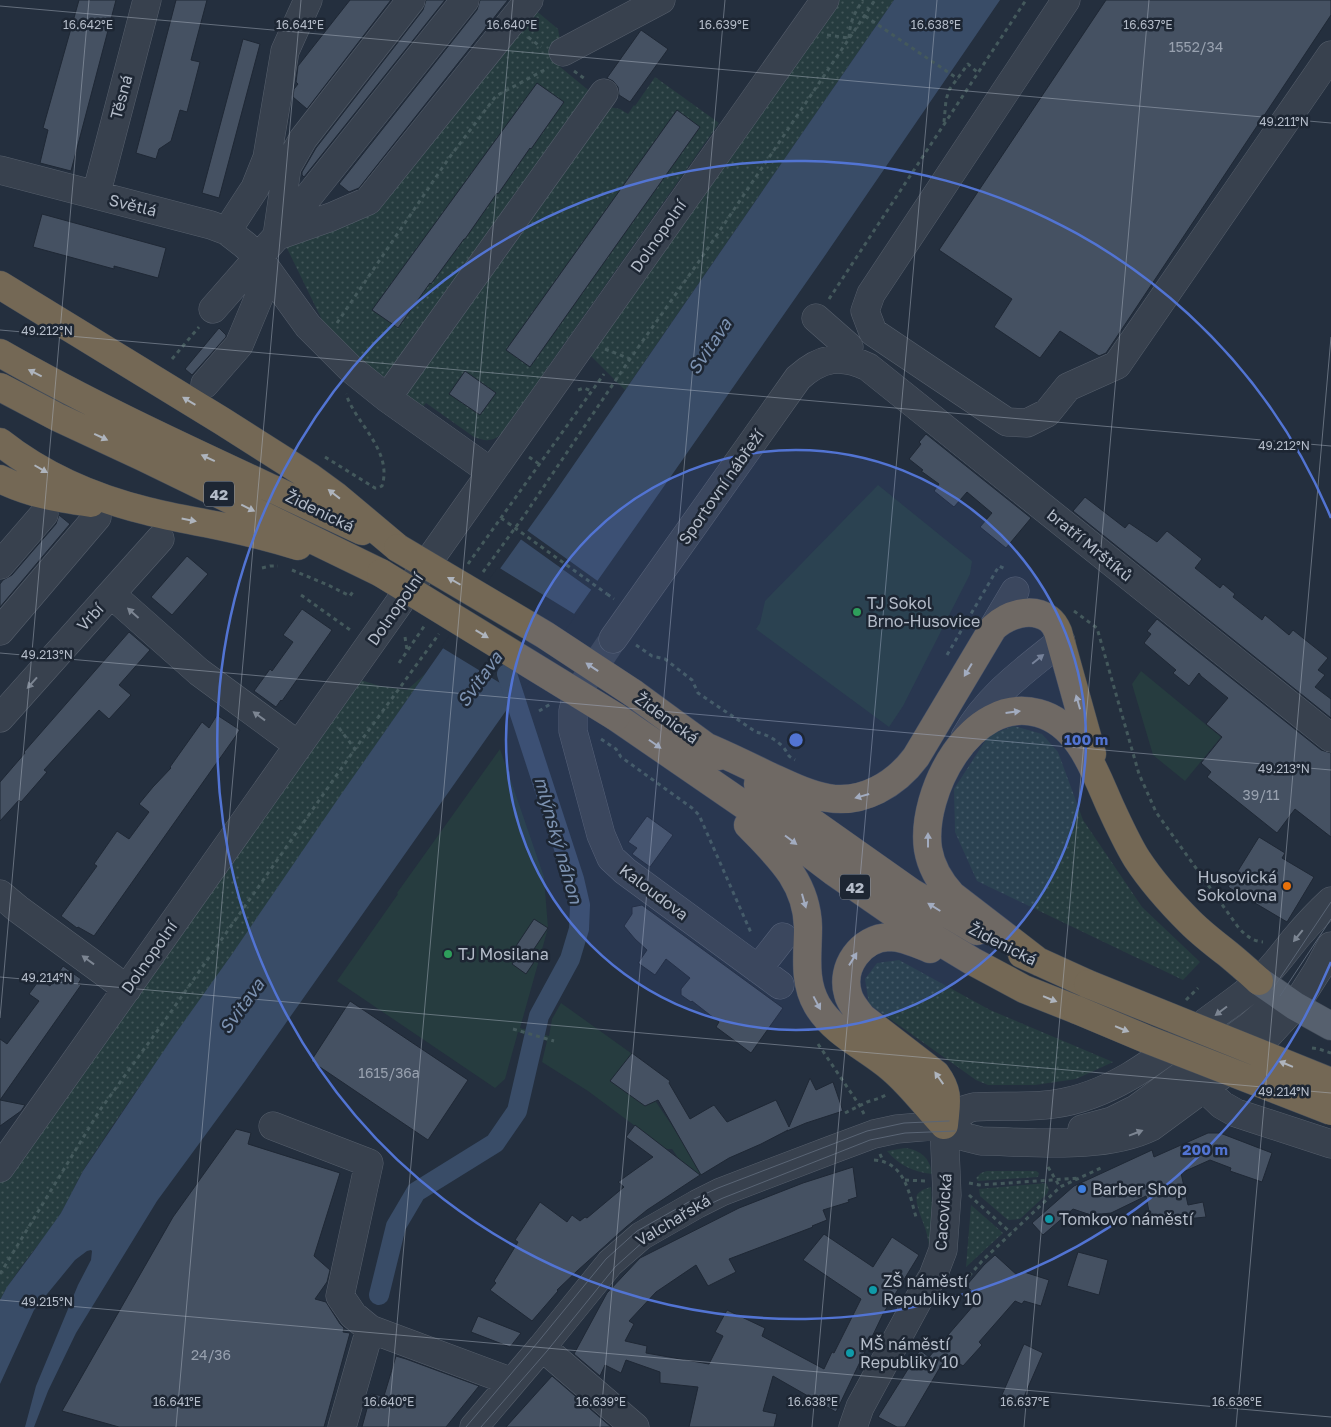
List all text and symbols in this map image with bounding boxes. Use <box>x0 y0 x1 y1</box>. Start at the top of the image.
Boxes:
text: 16.642°E <box>63 17 113 32</box>
text: 16.641°E <box>276 17 324 32</box>
text: 16.640°E <box>487 17 537 32</box>
text: 16.639°E <box>699 17 749 32</box>
text: 16.638°E <box>911 17 961 32</box>
text: 16.637°E <box>1123 17 1173 32</box>
house number: 1552/34 <box>1169 38 1223 55</box>
street label: Těsná <box>106 73 136 121</box>
text: 49.211°N <box>1259 114 1309 129</box>
street label: Světlá <box>107 189 159 221</box>
street label: Dolnopolní <box>626 194 691 276</box>
water label: Svitava <box>682 313 736 378</box>
text: 49.212°N <box>21 323 73 338</box>
one-way arrow <box>27 369 42 377</box>
one-way arrow <box>183 396 196 405</box>
street label: Sportovní nábřeží <box>674 424 769 548</box>
one-way arrow <box>94 434 108 442</box>
text: 49.212°N <box>1258 438 1310 453</box>
one-way arrow <box>201 453 215 461</box>
one-way arrow <box>34 464 47 473</box>
road number: 42 <box>204 482 234 506</box>
street label: Židenická <box>282 486 358 536</box>
one-way arrow <box>328 489 341 500</box>
one-way arrow <box>241 504 255 512</box>
street label: bratří Mrštíků <box>1043 505 1137 585</box>
one-way arrow <box>182 516 198 524</box>
street label: Dolnopolní <box>363 567 428 649</box>
one-way arrow <box>447 577 462 585</box>
place label: TJ Sokol Brno-Husovice <box>867 593 980 631</box>
street label: Vrbí <box>72 598 109 635</box>
marker: TJ Sokol Brno-Husovice <box>851 606 863 618</box>
one-way arrow <box>127 608 140 619</box>
one-way arrow <box>476 630 489 639</box>
water label: Svitava <box>452 646 507 711</box>
text: 49.213°N <box>21 647 73 662</box>
one-way arrow <box>1031 654 1044 665</box>
one-way arrow <box>586 662 599 671</box>
one-way arrow <box>964 664 973 677</box>
one-way arrow <box>26 676 38 688</box>
street label: Židenická <box>631 688 703 748</box>
one-way arrow <box>1073 695 1081 710</box>
one-way arrow <box>1005 708 1021 716</box>
one-way arrow <box>252 711 266 721</box>
text: 100 m <box>1064 730 1108 748</box>
centre of rings <box>787 731 805 749</box>
one-way arrow <box>649 739 662 749</box>
text: 49.213°N <box>1258 761 1310 776</box>
water label: mlýnský náhon <box>530 774 588 907</box>
house number: 39/11 <box>1243 786 1280 803</box>
one-way arrow <box>854 792 869 800</box>
one-way arrow <box>924 832 932 848</box>
one-way arrow <box>784 835 798 845</box>
street label: Kaloudova <box>616 860 692 924</box>
place label: Husovická Sokolovna <box>1197 867 1277 905</box>
road number: 42 <box>840 874 870 900</box>
marker: Husovická Sokolovna <box>1281 880 1293 892</box>
one-way arrow <box>800 894 808 909</box>
one-way arrow <box>927 902 941 911</box>
street label: Dolnopolní <box>117 915 182 997</box>
street label: Židenická <box>966 918 1040 970</box>
one-way arrow <box>1292 929 1303 942</box>
place label: TJ Mosilana <box>458 944 549 964</box>
marker: TJ Mosilana <box>442 948 454 960</box>
one-way arrow <box>849 953 858 966</box>
one-way arrow <box>82 955 95 966</box>
text: 49.214°N <box>21 970 73 985</box>
water label: Svitava <box>214 973 269 1038</box>
one-way arrow <box>812 996 821 1010</box>
one-way arrow <box>1043 996 1058 1004</box>
one-way arrow <box>1214 1006 1228 1016</box>
one-way arrow <box>1114 1025 1129 1033</box>
one-way arrow <box>1278 1060 1293 1068</box>
house number: 1615/36a <box>358 1064 420 1081</box>
one-way arrow <box>934 1071 944 1085</box>
text: 49.214°N <box>1258 1084 1310 1099</box>
one-way arrow <box>1129 1129 1144 1136</box>
text: 200 m <box>1182 1140 1228 1158</box>
street label: Cacovická <box>930 1172 956 1252</box>
place label: Barber Shop <box>1092 1179 1187 1199</box>
marker: Barber Shop <box>1076 1183 1088 1195</box>
street label: Valchařská <box>632 1190 714 1250</box>
place label: Tomkovo náměstí <box>1059 1209 1195 1229</box>
marker: Tomkovo náměstí <box>1043 1213 1055 1225</box>
place label: ZŠ náměstí Republiky 10 <box>883 1271 982 1309</box>
marker: ZŠ náměstí Republiky 10 <box>867 1284 879 1296</box>
text: 49.215°N <box>21 1294 73 1309</box>
place label: MŠ náměstí Republiky 10 <box>860 1334 959 1372</box>
house number: 24/36 <box>191 1346 231 1363</box>
marker: MŠ náměstí Republiky 10 <box>844 1347 856 1359</box>
text: 16.641°E <box>153 1394 201 1409</box>
text: 16.640°E <box>364 1394 414 1409</box>
text: 16.639°E <box>576 1394 626 1409</box>
text: 16.638°E <box>788 1394 838 1409</box>
text: 16.637°E <box>1000 1394 1050 1409</box>
text: 16.636°E <box>1212 1394 1262 1409</box>

